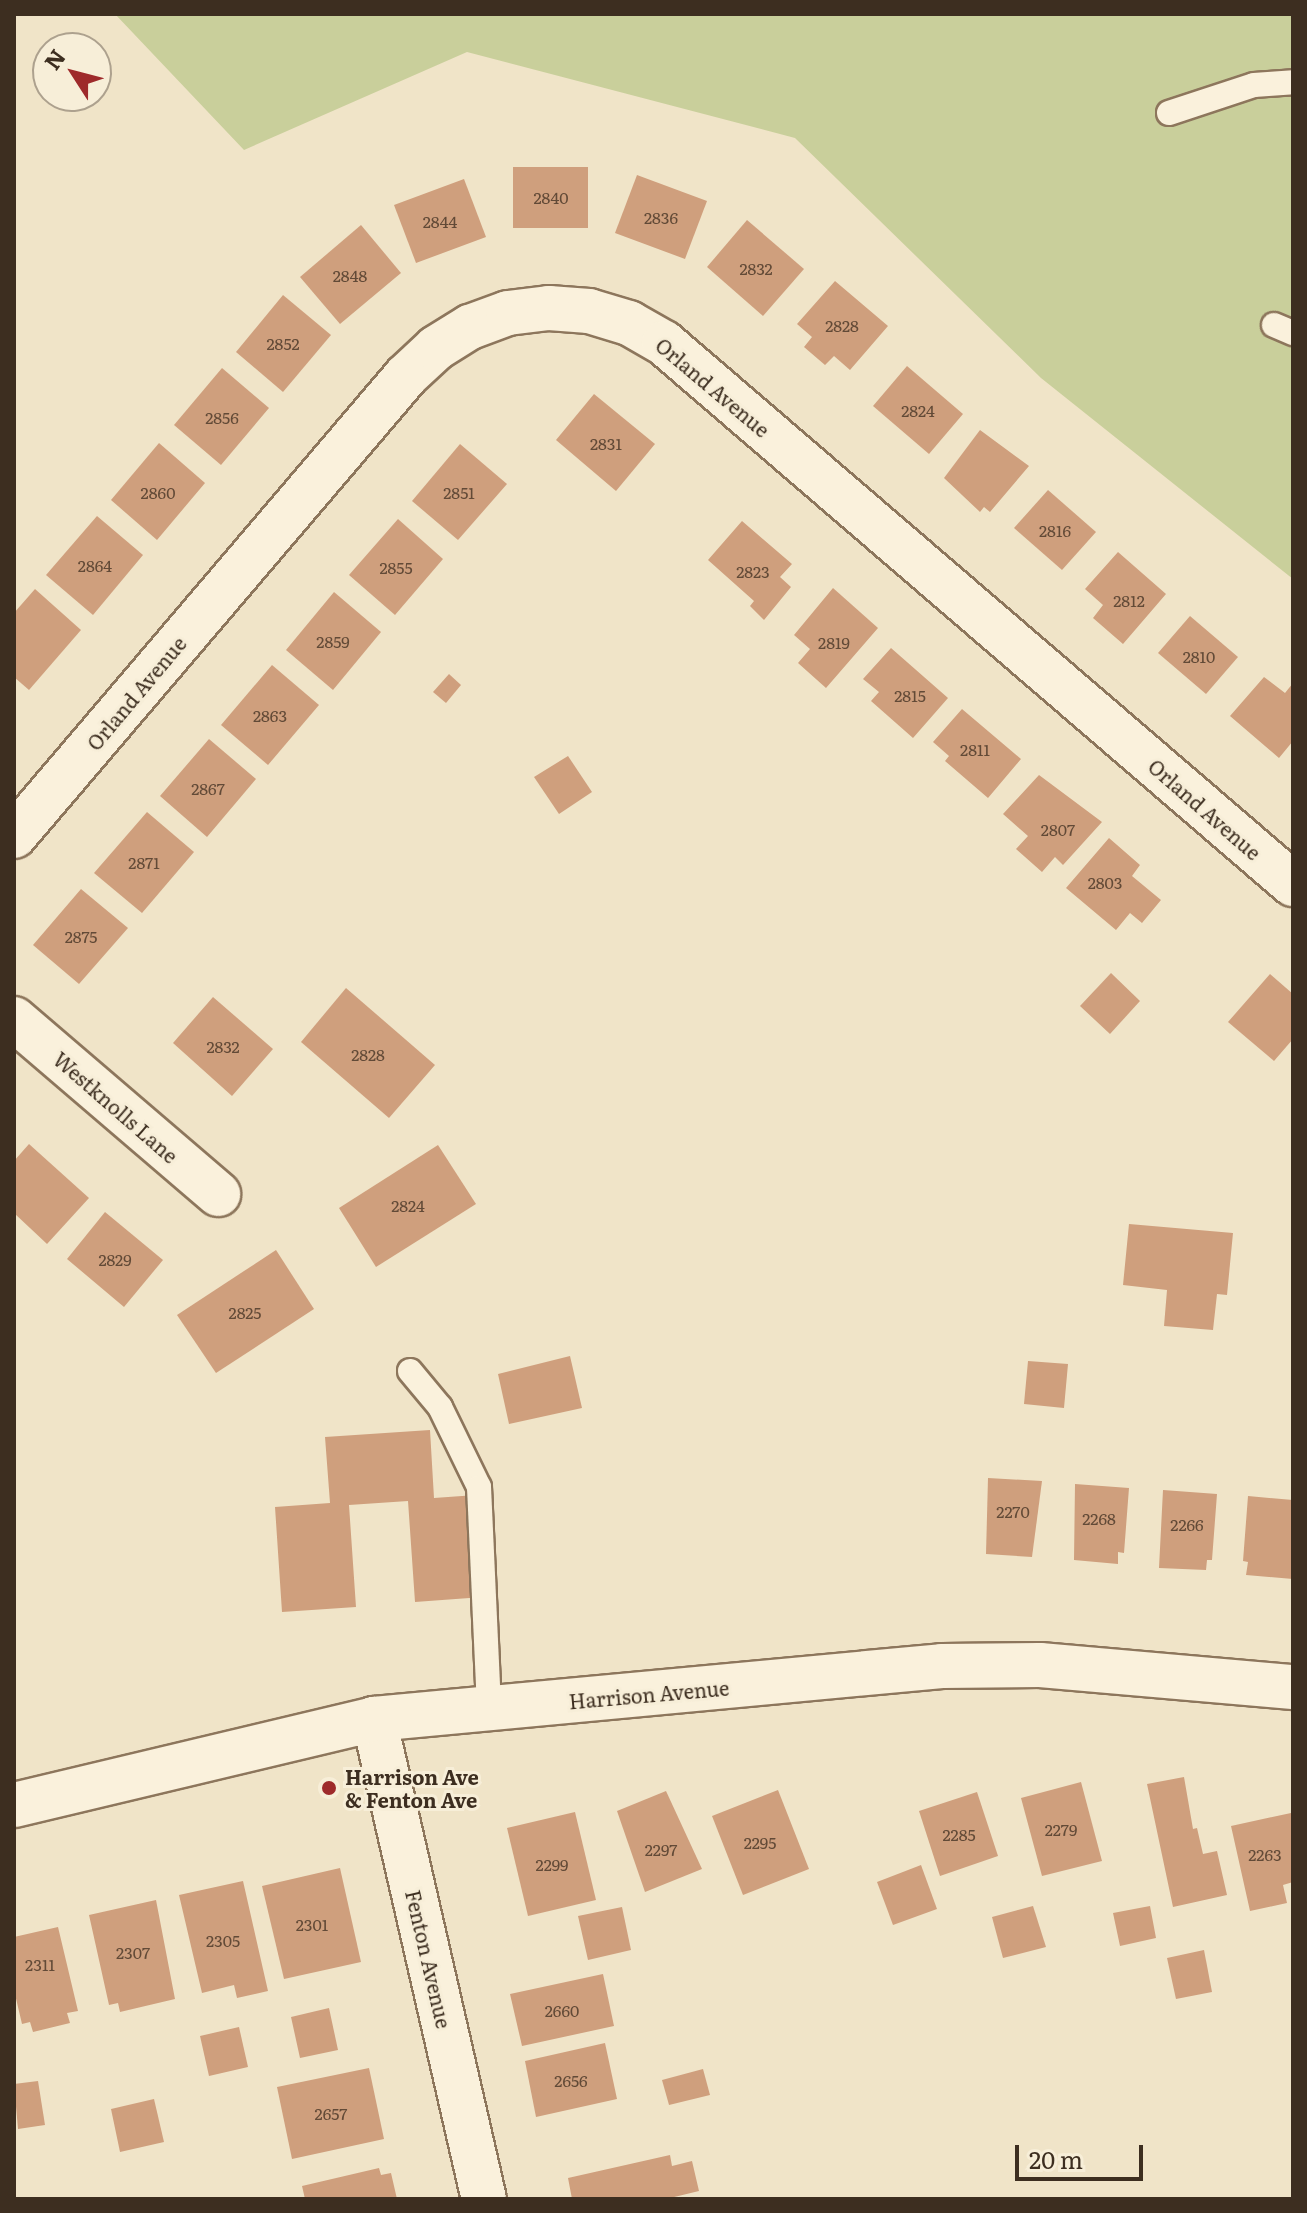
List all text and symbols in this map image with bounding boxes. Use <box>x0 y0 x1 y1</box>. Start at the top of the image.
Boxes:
north arrow <box>32 32 112 112</box>
text: N <box>35 42 73 76</box>
house number: 2840 <box>534 187 568 207</box>
house number: 2836 <box>644 207 678 227</box>
house number: 2844 <box>423 211 457 231</box>
house number: 2832 <box>739 258 773 278</box>
house number: 2848 <box>333 265 367 285</box>
house number: 2828 <box>825 315 859 335</box>
street label: Orland Avenue <box>651 332 775 442</box>
house number: 2852 <box>266 333 300 353</box>
house number: 2824 <box>901 400 935 420</box>
house number: 2856 <box>205 407 239 427</box>
house number: 2831 <box>590 433 622 453</box>
house number: 2860 <box>141 482 175 502</box>
house number: 2851 <box>443 482 475 502</box>
house number: 2816 <box>1039 520 1071 540</box>
house number: 2864 <box>78 555 112 575</box>
house number: 2855 <box>379 557 413 577</box>
house number: 2823 <box>736 561 770 581</box>
house number: 2812 <box>1113 590 1145 610</box>
street label: Orland Avenue <box>81 631 191 755</box>
house number: 2859 <box>316 631 350 651</box>
house number: 2819 <box>818 632 850 652</box>
house number: 2810 <box>1183 646 1215 666</box>
house number: 2815 <box>894 685 926 705</box>
house number: 2863 <box>253 705 287 725</box>
house number: 2811 <box>960 739 990 759</box>
street label: Orland Avenue <box>1144 754 1266 864</box>
house number: 2867 <box>191 778 225 798</box>
house number: 2807 <box>1041 819 1075 839</box>
house number: 2871 <box>128 852 160 872</box>
house number: 2803 <box>1088 872 1122 892</box>
house number: 2875 <box>65 926 97 946</box>
house number: 2832 <box>206 1036 240 1056</box>
house number: 2828 <box>351 1044 385 1064</box>
street label: Westknolls Lane <box>49 1046 183 1168</box>
house number: 2824 <box>391 1195 425 1215</box>
house number: 2829 <box>98 1249 132 1269</box>
house number: 2825 <box>229 1302 261 1322</box>
house number: 2270 <box>996 1501 1030 1521</box>
house number: 2268 <box>1082 1508 1116 1528</box>
house number: 2266 <box>1170 1514 1204 1534</box>
street label: Harrison Avenue <box>568 1675 730 1713</box>
place label: Harrison Ave & Fenton Ave <box>345 1764 479 1811</box>
marker: Harrison Ave & Fenton Ave <box>320 1779 338 1797</box>
house number: 2279 <box>1045 1819 1077 1839</box>
house number: 2285 <box>942 1824 976 1844</box>
house number: 2295 <box>744 1832 776 1852</box>
house number: 2297 <box>645 1839 677 1859</box>
house number: 2263 <box>1248 1844 1282 1864</box>
house number: 2299 <box>536 1854 568 1874</box>
street label: Fenton Avenue <box>401 1887 457 2031</box>
house number: 2301 <box>296 1914 328 1934</box>
house number: 2305 <box>206 1930 240 1950</box>
house number: 2307 <box>116 1942 150 1962</box>
house number: 2311 <box>25 1954 55 1974</box>
house number: 2660 <box>545 2000 579 2020</box>
house number: 2656 <box>554 2070 588 2090</box>
house number: 2657 <box>315 2103 347 2123</box>
scale bar <box>1019 2129 1147 2179</box>
text: 20 m <box>1029 2141 1083 2176</box>

